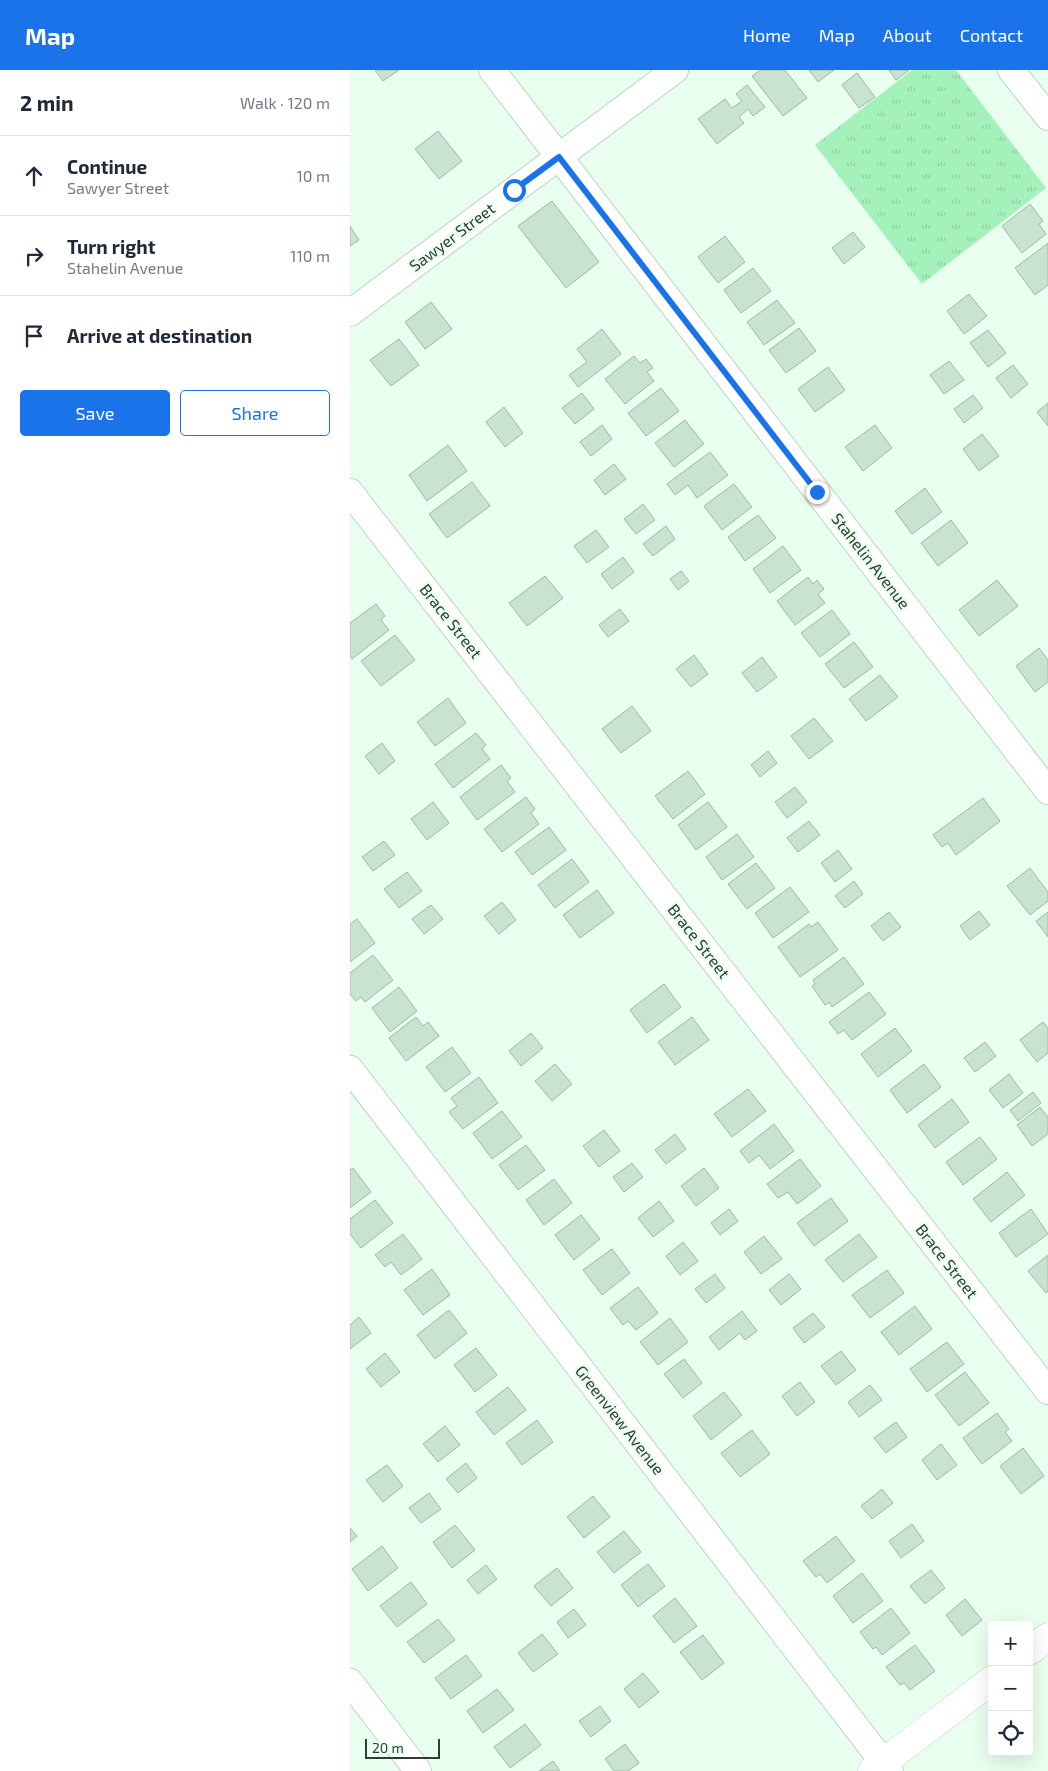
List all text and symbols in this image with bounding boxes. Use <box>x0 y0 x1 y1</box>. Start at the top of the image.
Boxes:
text: Map <box>25 21 75 50</box>
text: Home <box>743 24 791 46</box>
text: Map <box>819 24 855 46</box>
text: About <box>883 24 932 46</box>
text: Contact <box>960 24 1023 46</box>
text: 2 min <box>20 90 74 115</box>
text: Walk · 120 m <box>240 93 330 112</box>
text: Continue <box>67 155 147 178</box>
icon: ahead <box>20 162 48 190</box>
text: 10 m <box>296 166 330 185</box>
text: Sawyer Street <box>67 178 169 197</box>
route start <box>503 179 526 202</box>
street label: Sawyer Street <box>405 198 498 275</box>
text: Turn right <box>67 235 155 258</box>
icon: right <box>20 242 48 270</box>
text: 110 m <box>290 246 330 265</box>
text: Stahelin Avenue <box>67 258 183 277</box>
icon: arrive <box>20 322 48 350</box>
text: Arrive at destination <box>67 324 252 347</box>
button: Save <box>20 390 170 436</box>
button: Share <box>180 390 330 436</box>
route end <box>806 481 829 504</box>
street label: Stahelin Avenue <box>828 509 915 612</box>
street label: Brace Street <box>416 580 486 662</box>
street label: Brace Street <box>664 900 734 982</box>
street label: Brace Street <box>912 1220 982 1302</box>
street label: Greenview Avenue <box>572 1361 669 1478</box>
map controls <box>988 1621 1033 1756</box>
button: + <box>988 1621 1033 1666</box>
button: − <box>988 1666 1033 1711</box>
button: locate <box>988 1711 1033 1756</box>
scale bar <box>365 1736 440 1759</box>
text: 20 m <box>372 1739 404 1756</box>

